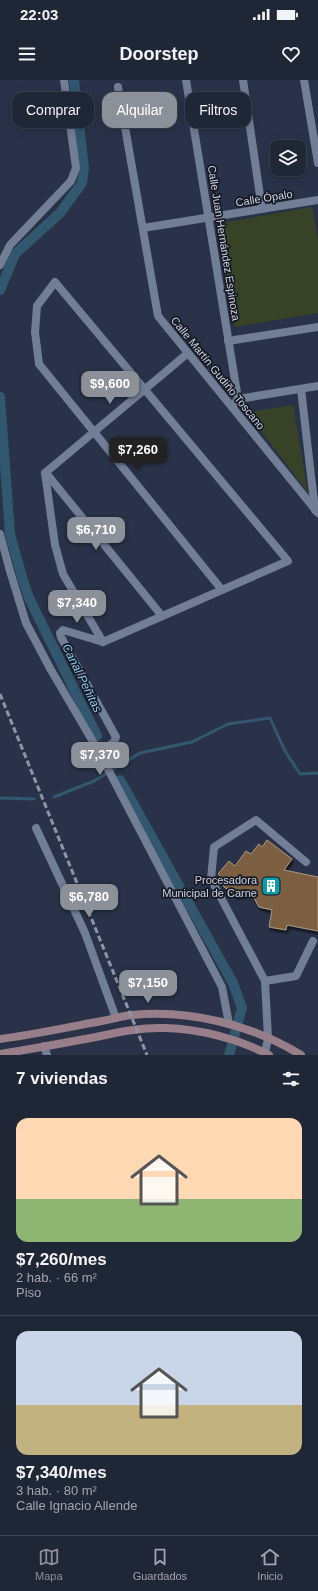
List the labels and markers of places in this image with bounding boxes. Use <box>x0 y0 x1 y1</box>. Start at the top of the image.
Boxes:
pin: $9,600 <box>77 371 143 405</box>
pin: $7,260 <box>105 437 171 471</box>
pin: $6,710 <box>63 517 129 551</box>
pin: $7,340 <box>44 590 110 624</box>
pin: $7,370 <box>67 742 133 776</box>
place label: Procesadora Municipal de Carne <box>162 874 258 899</box>
building icon: Procesadora Municipal de Carne <box>260 875 282 897</box>
pin: $6,780 <box>56 884 122 918</box>
pin: $7,150 <box>115 970 181 1004</box>

